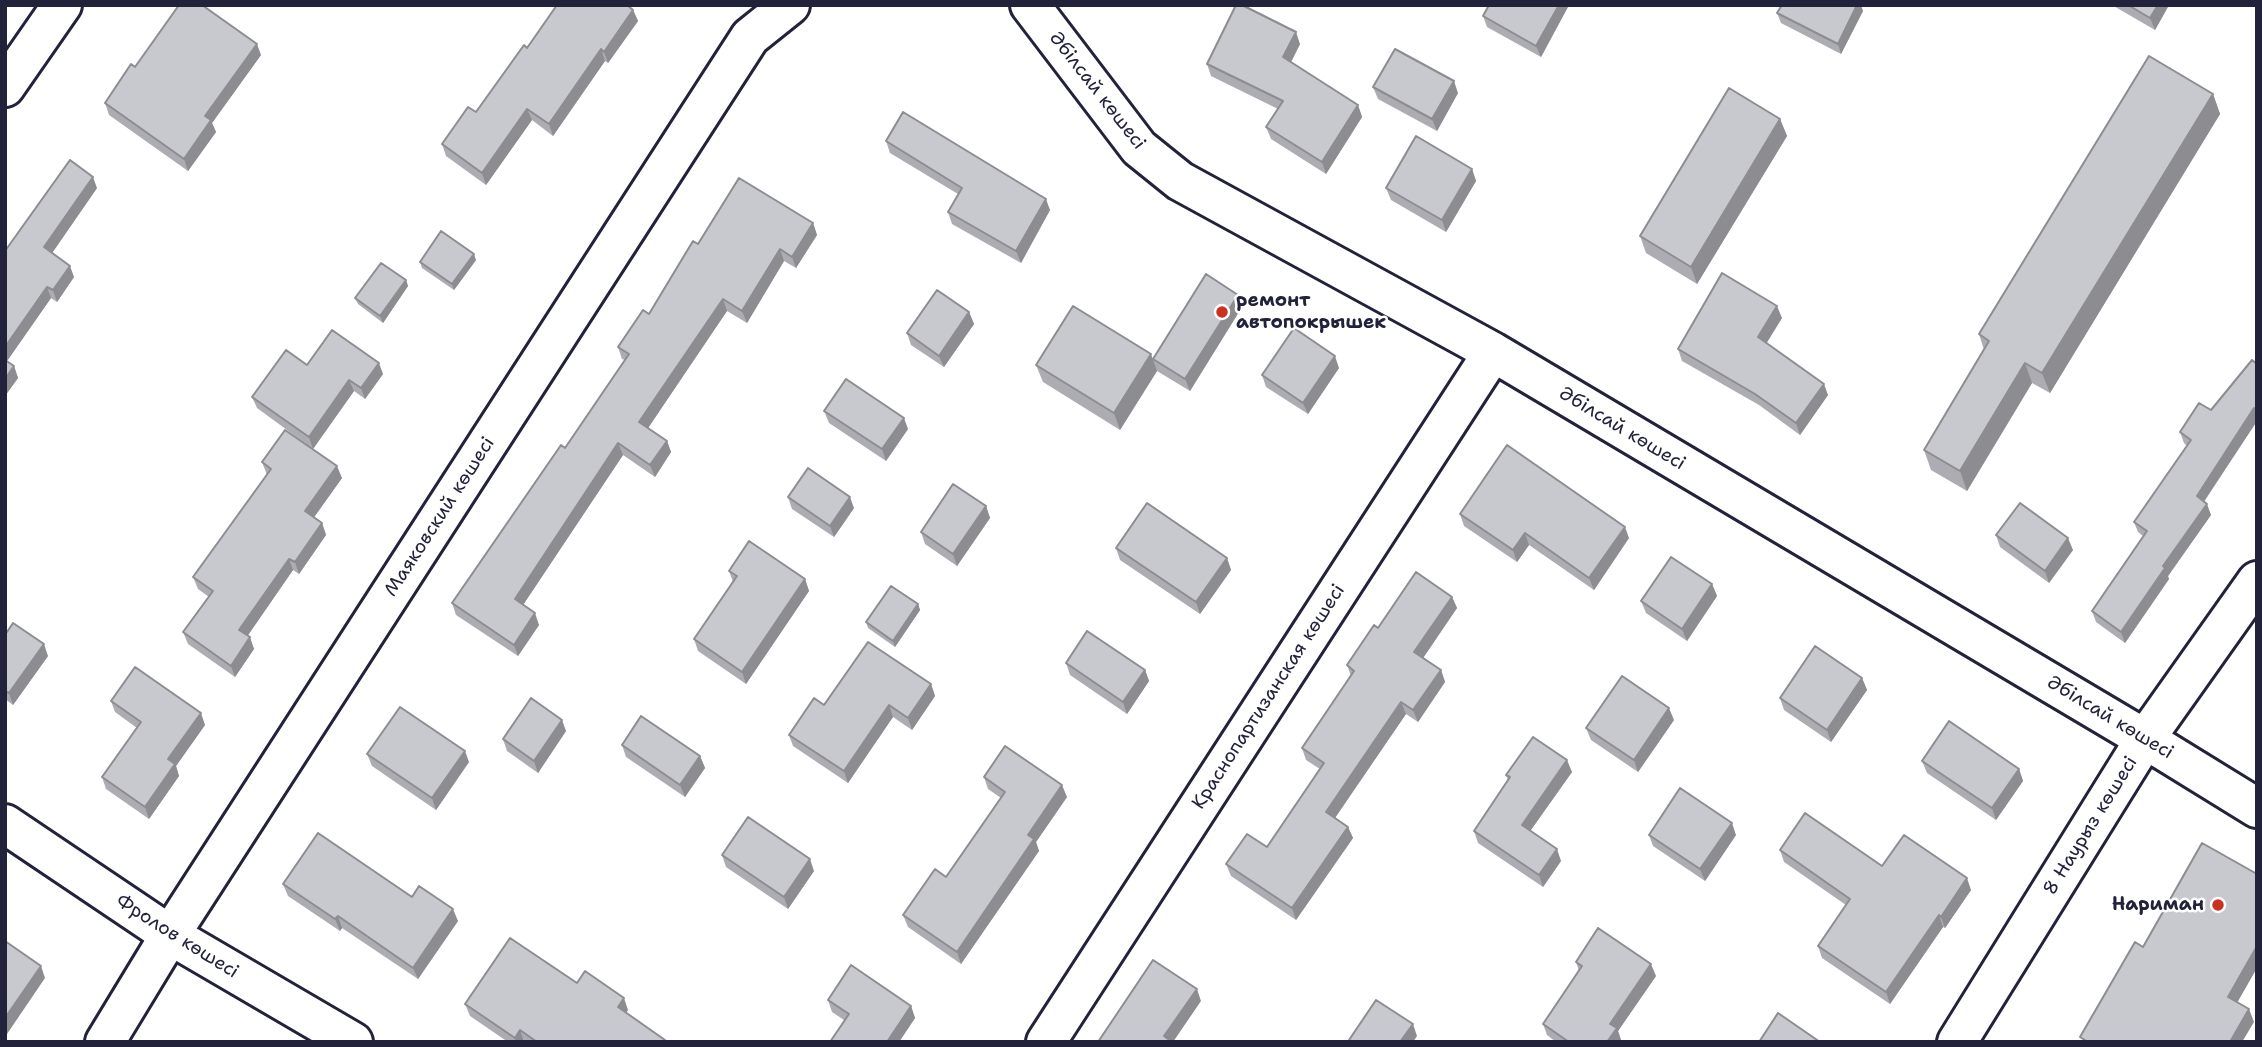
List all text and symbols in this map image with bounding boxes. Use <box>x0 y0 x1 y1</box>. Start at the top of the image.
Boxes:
street label: Әбілсай көшесі <box>1044 28 1150 154</box>
place label: ремонт автопокрышек <box>1236 290 1386 334</box>
marker: ремонт автопокрышек <box>1214 304 1230 320</box>
street label: Әбілсай көшесі <box>1555 382 1689 476</box>
street label: Маяковский көшесі <box>380 433 500 601</box>
street label: Краснопартизанская көшесі <box>1188 580 1350 814</box>
street label: Әбілсай көшесі <box>2043 671 2177 765</box>
street label: 8 Наурыз көшесі <box>2039 752 2143 900</box>
street label: Фролов көшесі <box>111 890 243 984</box>
place label: Нариман <box>2112 894 2204 916</box>
marker: Нариман <box>2210 897 2226 913</box>

